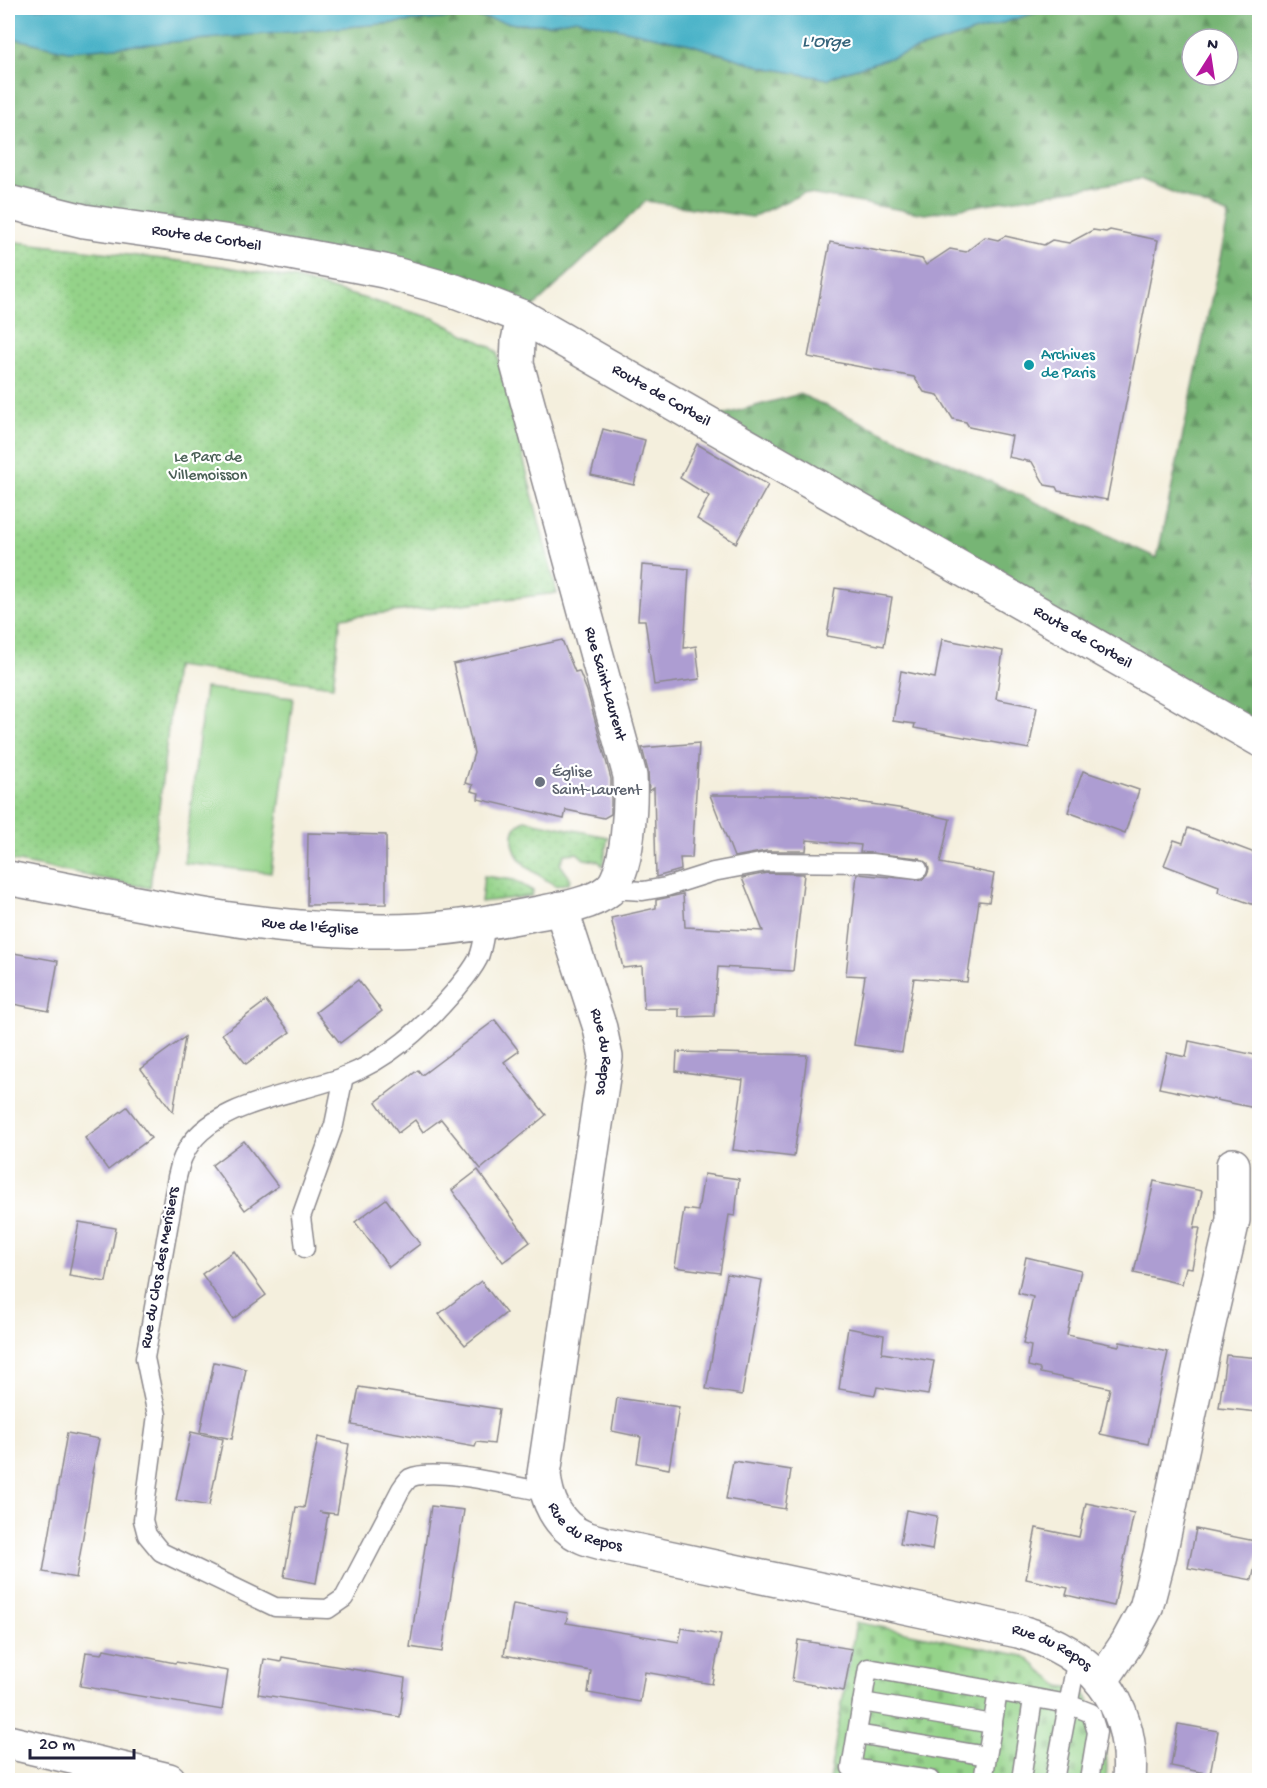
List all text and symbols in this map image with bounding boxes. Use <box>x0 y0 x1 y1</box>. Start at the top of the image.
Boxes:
north arrow <box>1180 27 1240 87</box>
water label: L'Orge <box>802 32 851 53</box>
text: N <box>1205 35 1220 56</box>
street label: Route de Corbeil <box>150 221 263 257</box>
place label: Archives de Paris <box>1041 347 1096 384</box>
marker: Archives de Paris <box>1022 358 1036 372</box>
street label: Route de Corbeil <box>608 360 713 432</box>
park label: Le Parc de Villemoisson <box>168 449 248 486</box>
street label: Route de Corbeil <box>1030 602 1135 674</box>
street label: Rue Saint-Laurent <box>579 625 630 744</box>
place label: Église Saint-Laurent <box>552 764 643 801</box>
marker: Église Saint-Laurent <box>533 775 547 789</box>
street label: Rue de l'Église <box>260 914 359 940</box>
street label: Rue du Repos <box>585 1006 616 1097</box>
street label: Rue du Clos des Merisiers <box>137 1185 185 1350</box>
street label: Rue du Repos <box>543 1500 625 1557</box>
street label: Rue du Repos <box>1010 1620 1096 1676</box>
scale bar <box>30 1722 134 1760</box>
text: 20 m <box>39 1735 75 1756</box>

